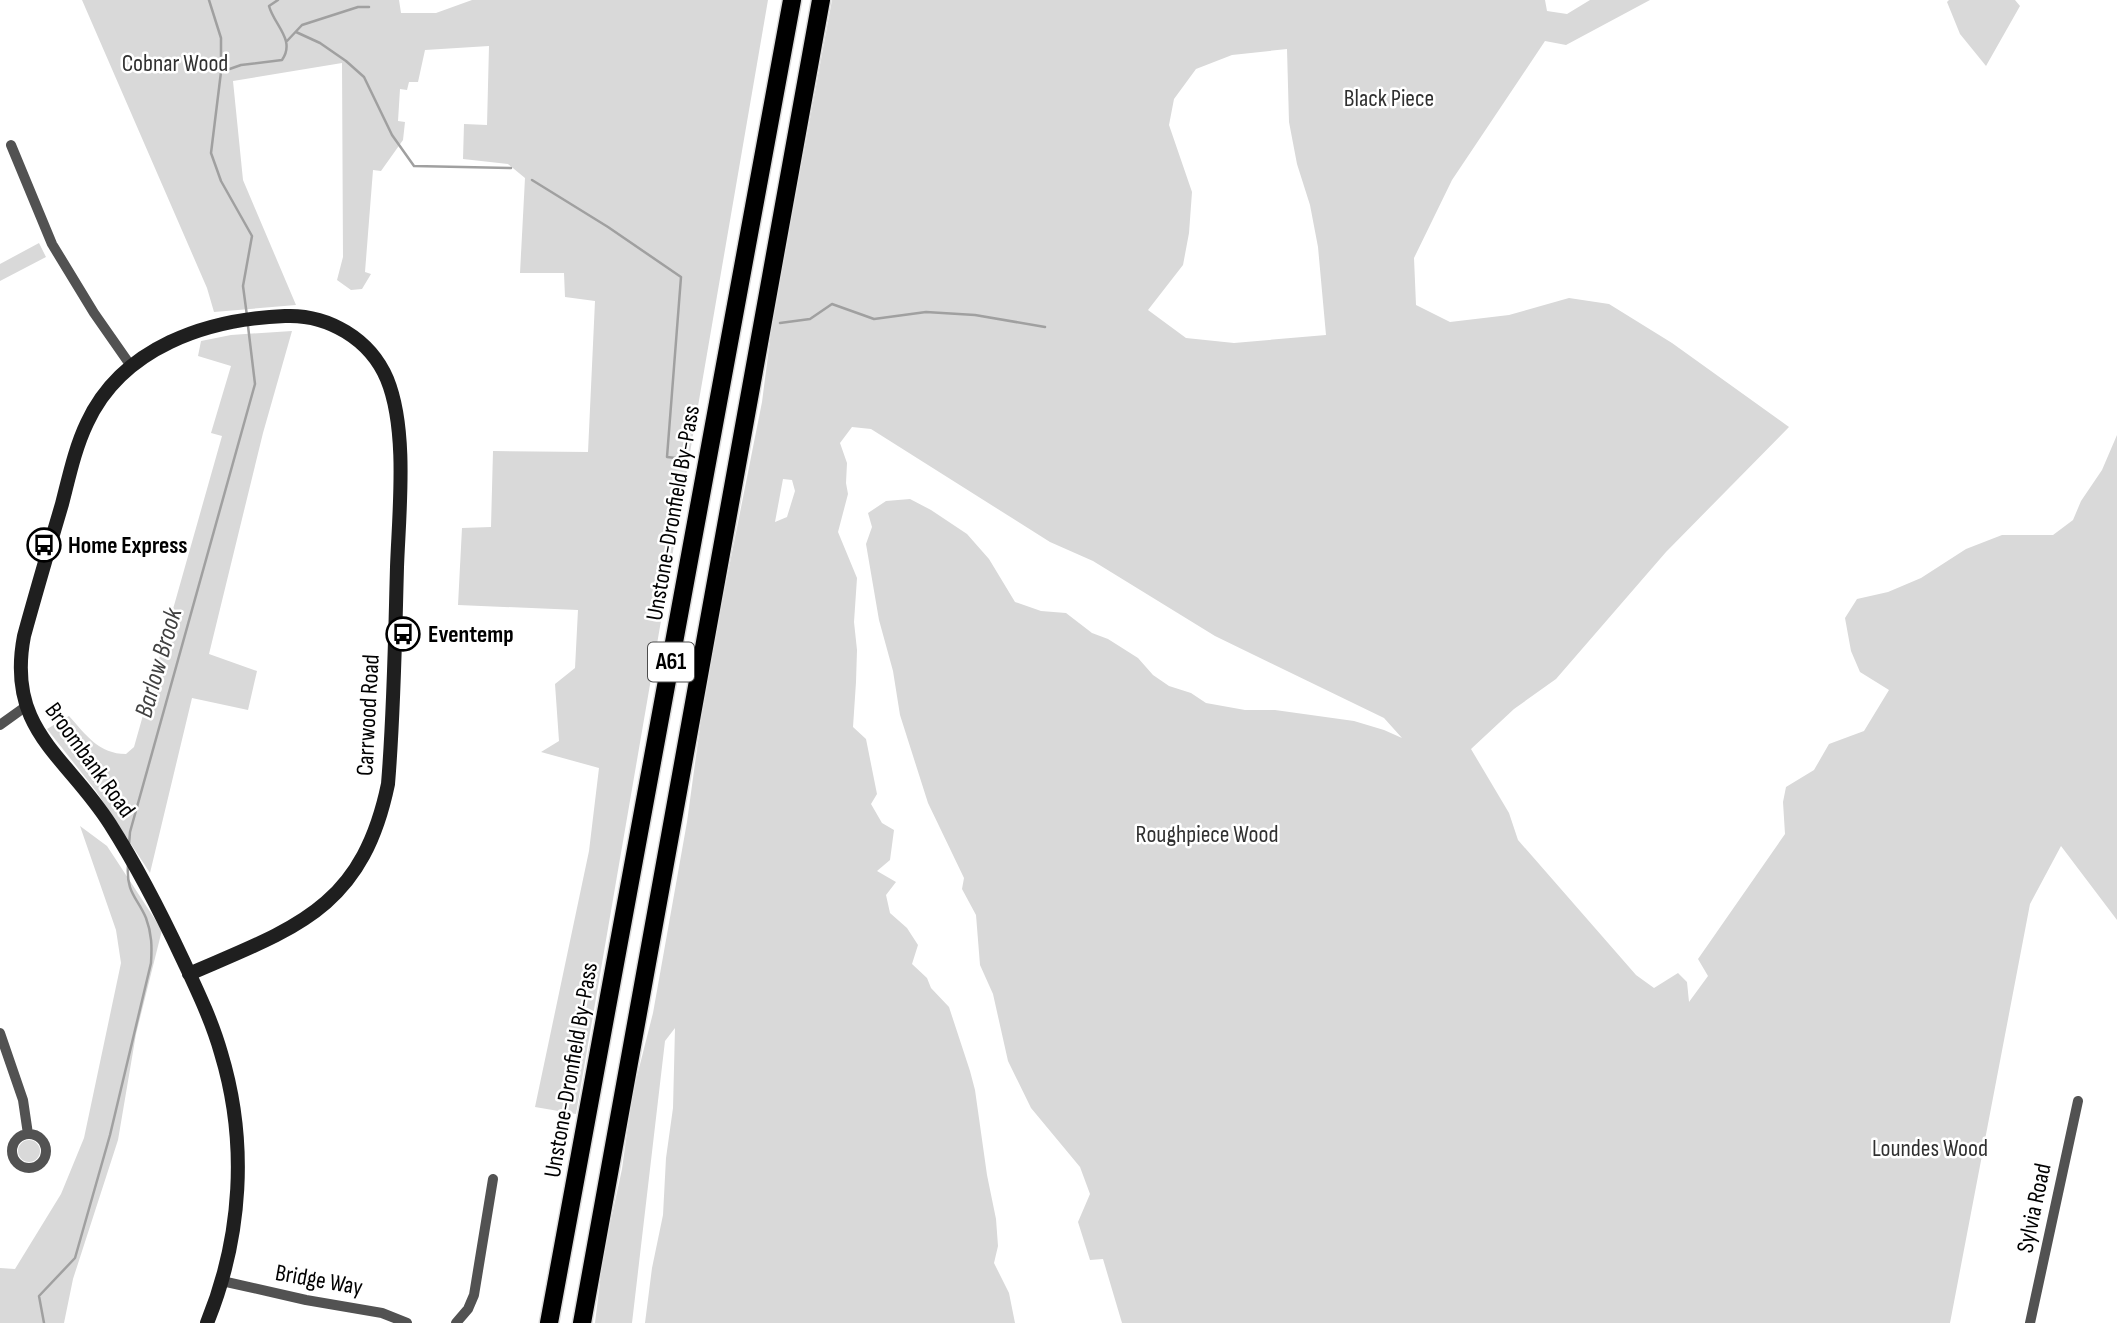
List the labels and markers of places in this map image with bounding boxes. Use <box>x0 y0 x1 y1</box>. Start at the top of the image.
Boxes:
bus stop icon: Home Express <box>25 526 63 564</box>
place label: Home Express <box>68 531 188 560</box>
bus stop icon: Eventemp <box>384 615 422 653</box>
place label: Eventemp <box>428 620 514 649</box>

